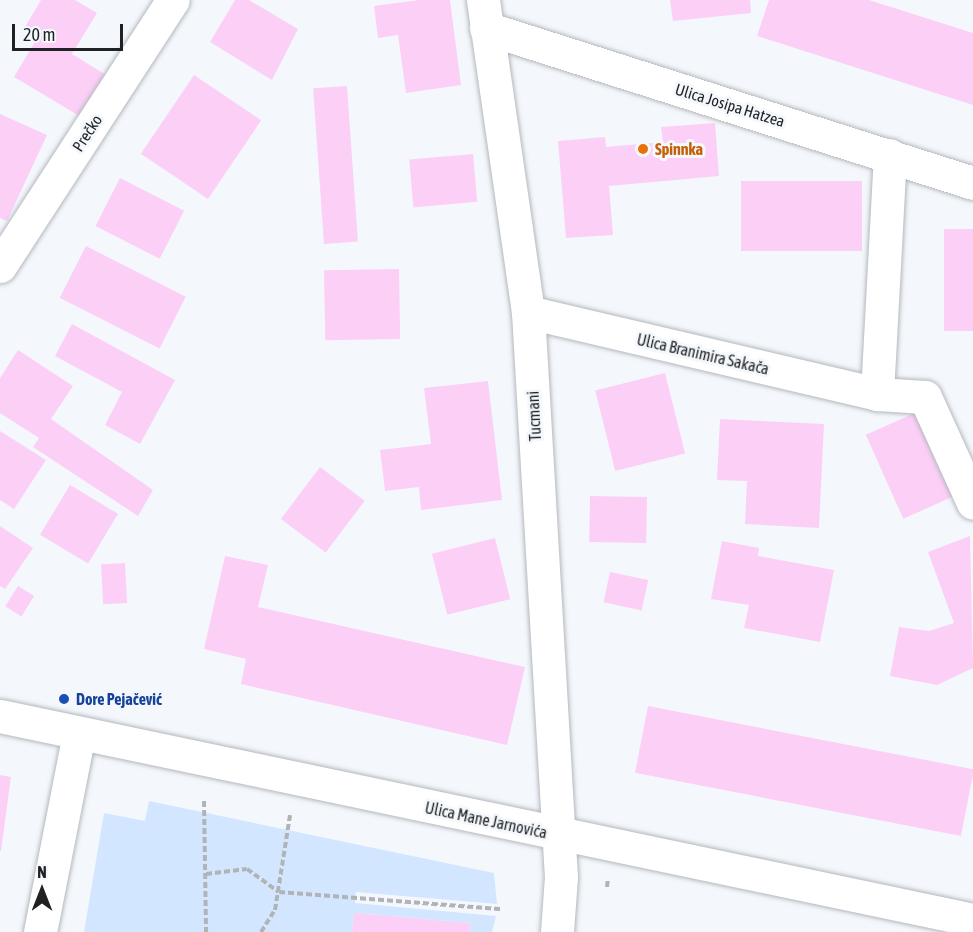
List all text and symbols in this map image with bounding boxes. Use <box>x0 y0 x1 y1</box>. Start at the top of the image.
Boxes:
scale bar <box>15 12 126 50</box>
text: 20 m <box>23 24 55 45</box>
street label: Ulica Josipa Hatzea <box>673 79 787 131</box>
street label: Prečko <box>68 111 106 155</box>
place label: Spinnka <box>655 139 703 159</box>
marker: Spinnka <box>636 142 650 156</box>
street label: Ulica Branimira Sakača <box>635 329 771 379</box>
street label: Tucmani <box>523 390 545 442</box>
place label: Dore Pejačević <box>76 689 162 709</box>
marker: Dore Pejačević <box>57 692 71 706</box>
street label: Ulica Mane Jarnovića <box>423 798 549 842</box>
north arrow <box>12 860 72 920</box>
text: N <box>37 863 47 881</box>

